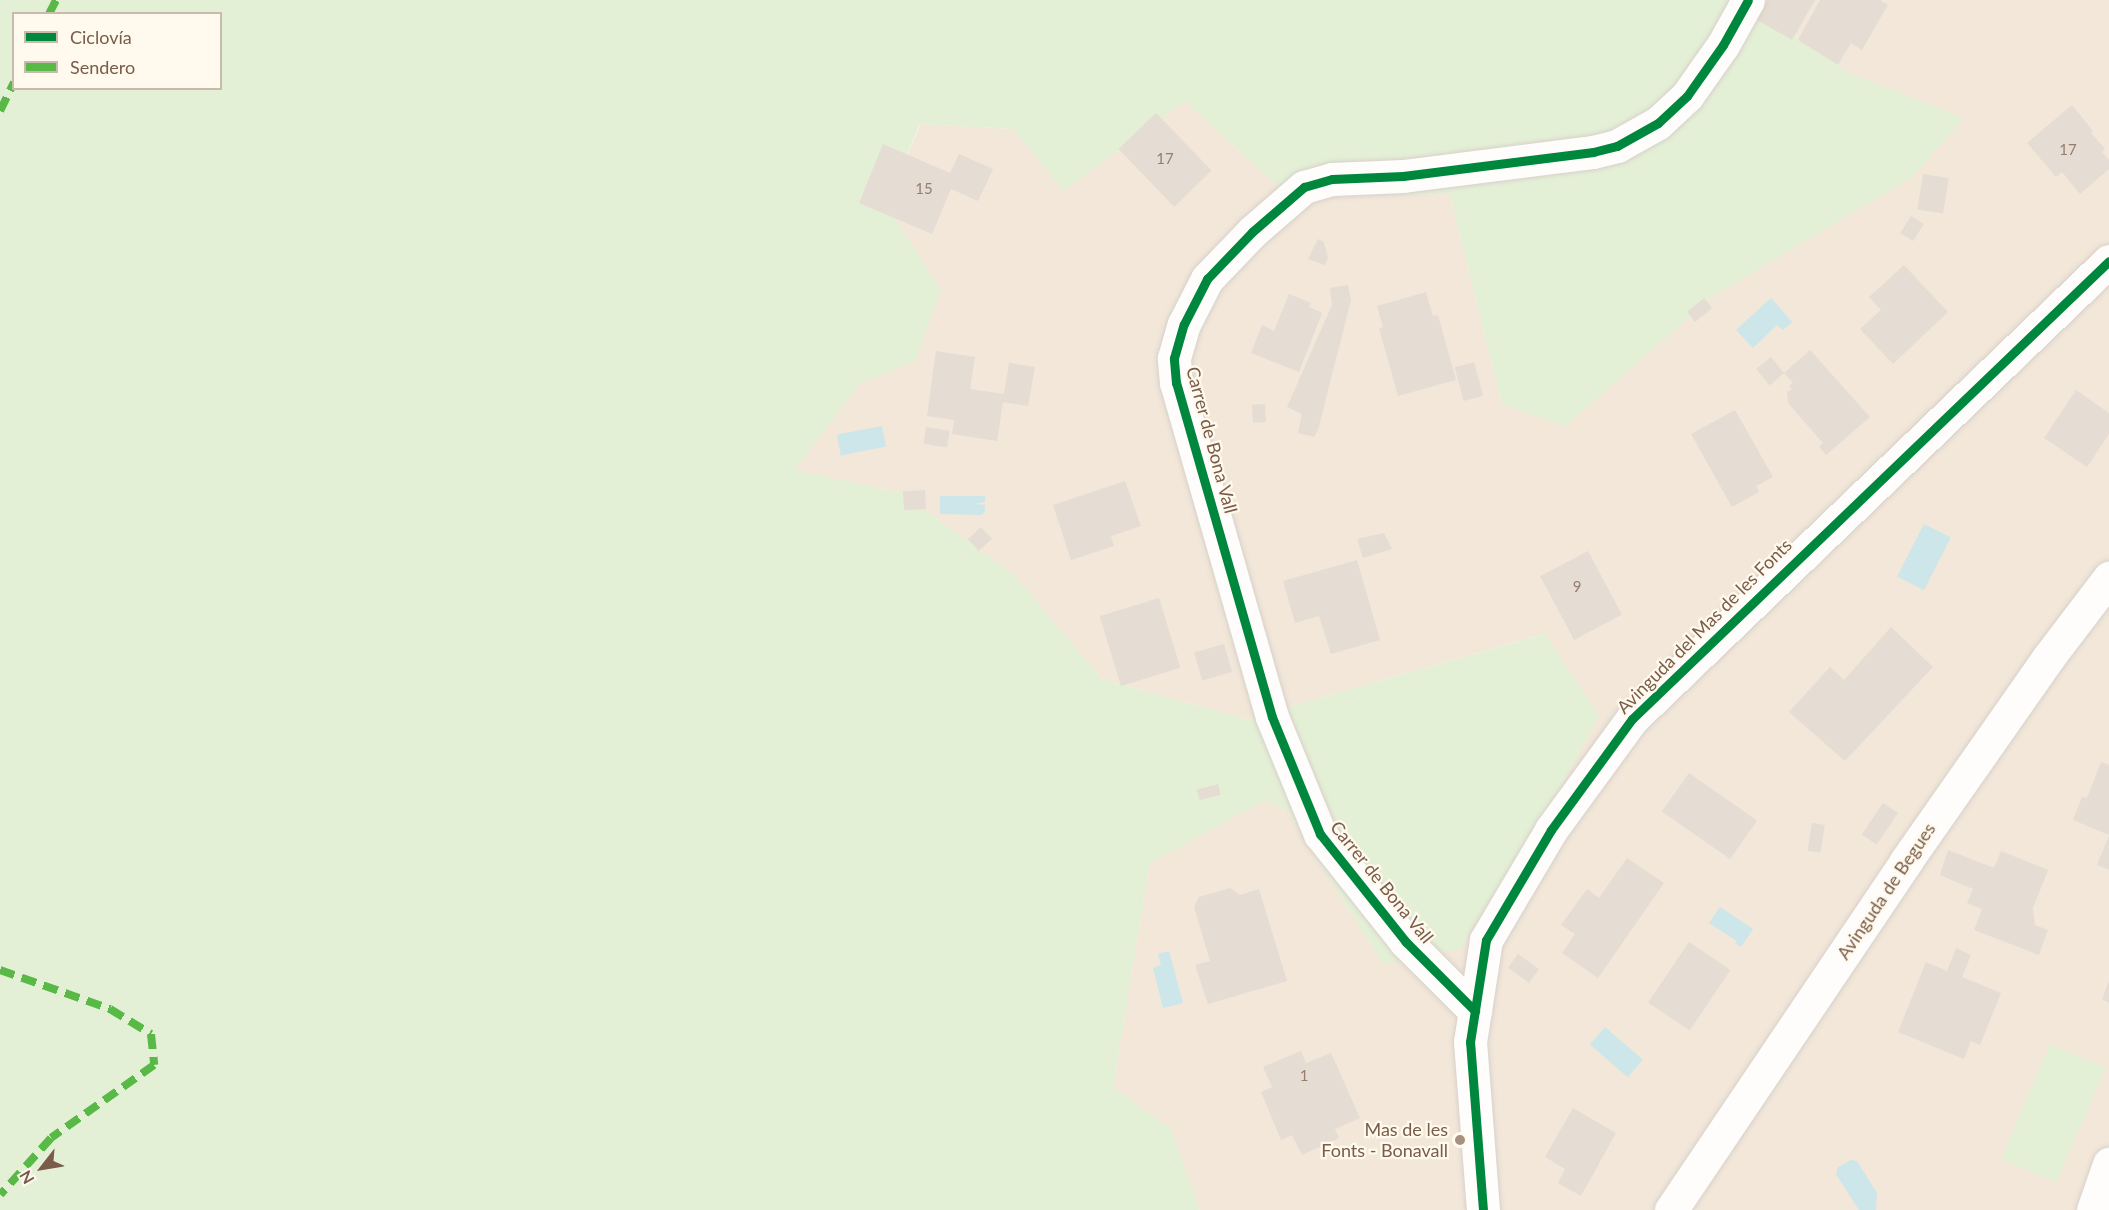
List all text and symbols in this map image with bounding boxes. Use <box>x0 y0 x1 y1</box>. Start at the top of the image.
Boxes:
legend <box>12 12 222 90</box>
text: Ciclovía <box>70 26 132 48</box>
text: Sendero <box>70 56 135 78</box>
house number: 17 <box>2059 141 2077 159</box>
house number: 17 <box>1156 150 1174 168</box>
house number: 15 <box>915 180 933 198</box>
street label: Carrer de Bona Vall <box>1182 364 1242 516</box>
street label: Avinguda del Mas de les Fonts <box>1612 534 1796 718</box>
house number: 9 <box>1573 578 1581 596</box>
street label: Carrer de Bona Vall <box>1326 816 1438 948</box>
street label: Avinguda de Begues <box>1832 819 1940 963</box>
house number: 1 <box>1300 1067 1308 1085</box>
place label: Mas de les Fonts - Bonavall <box>1321 1119 1448 1162</box>
marker: Mas de les Fonts - Bonavall <box>1453 1133 1467 1147</box>
north arrow <box>12 1138 72 1198</box>
text: N <box>15 1167 37 1188</box>

